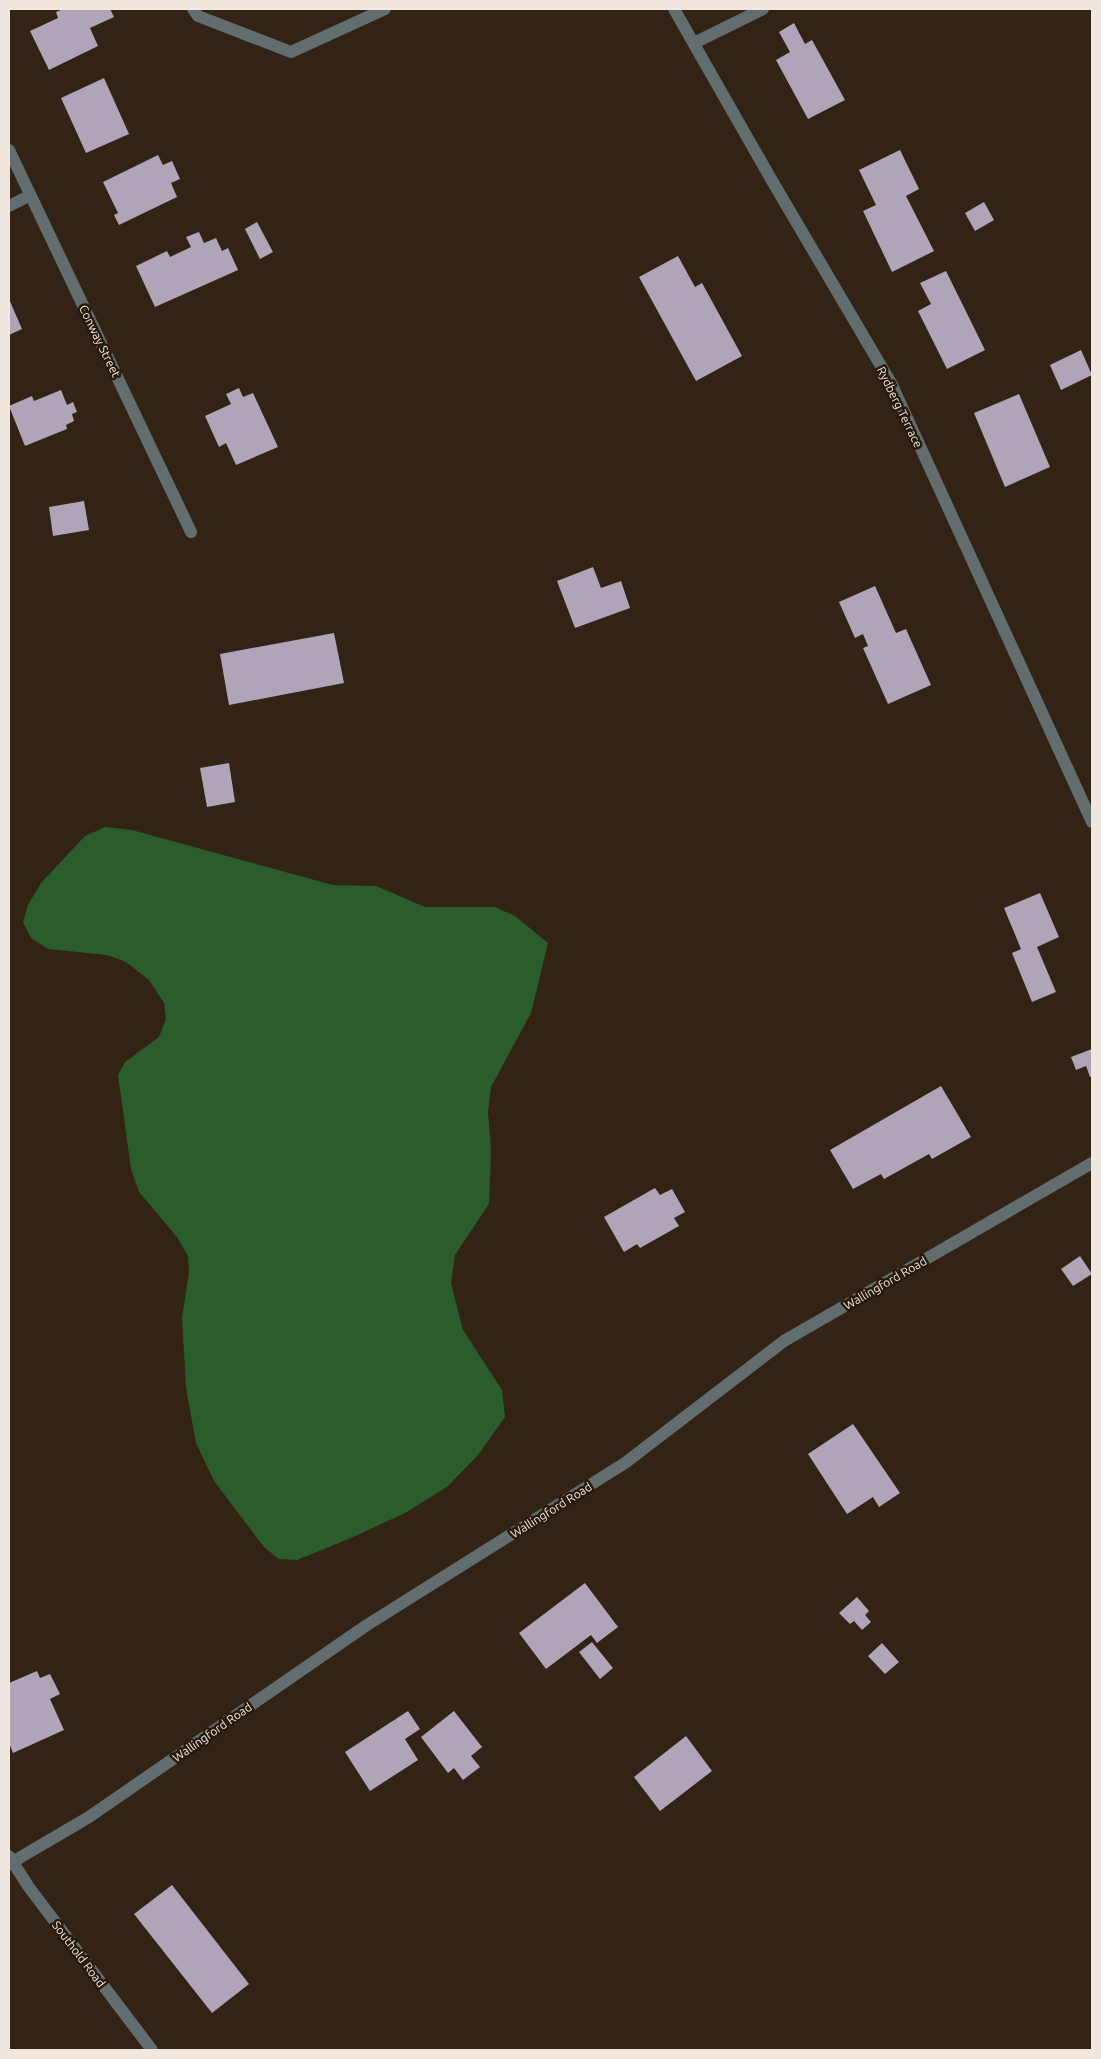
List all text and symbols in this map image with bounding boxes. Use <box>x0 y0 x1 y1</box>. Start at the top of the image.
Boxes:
street label: Conway Street <box>77 303 123 379</box>
street label: Rydberg Terrace <box>875 364 925 450</box>
street label: Wallingford Road <box>841 1254 929 1312</box>
street label: Wallingford Road <box>508 1480 594 1540</box>
street label: Wallingford Road <box>170 1700 254 1764</box>
street label: Southold Road <box>50 1918 108 1990</box>

